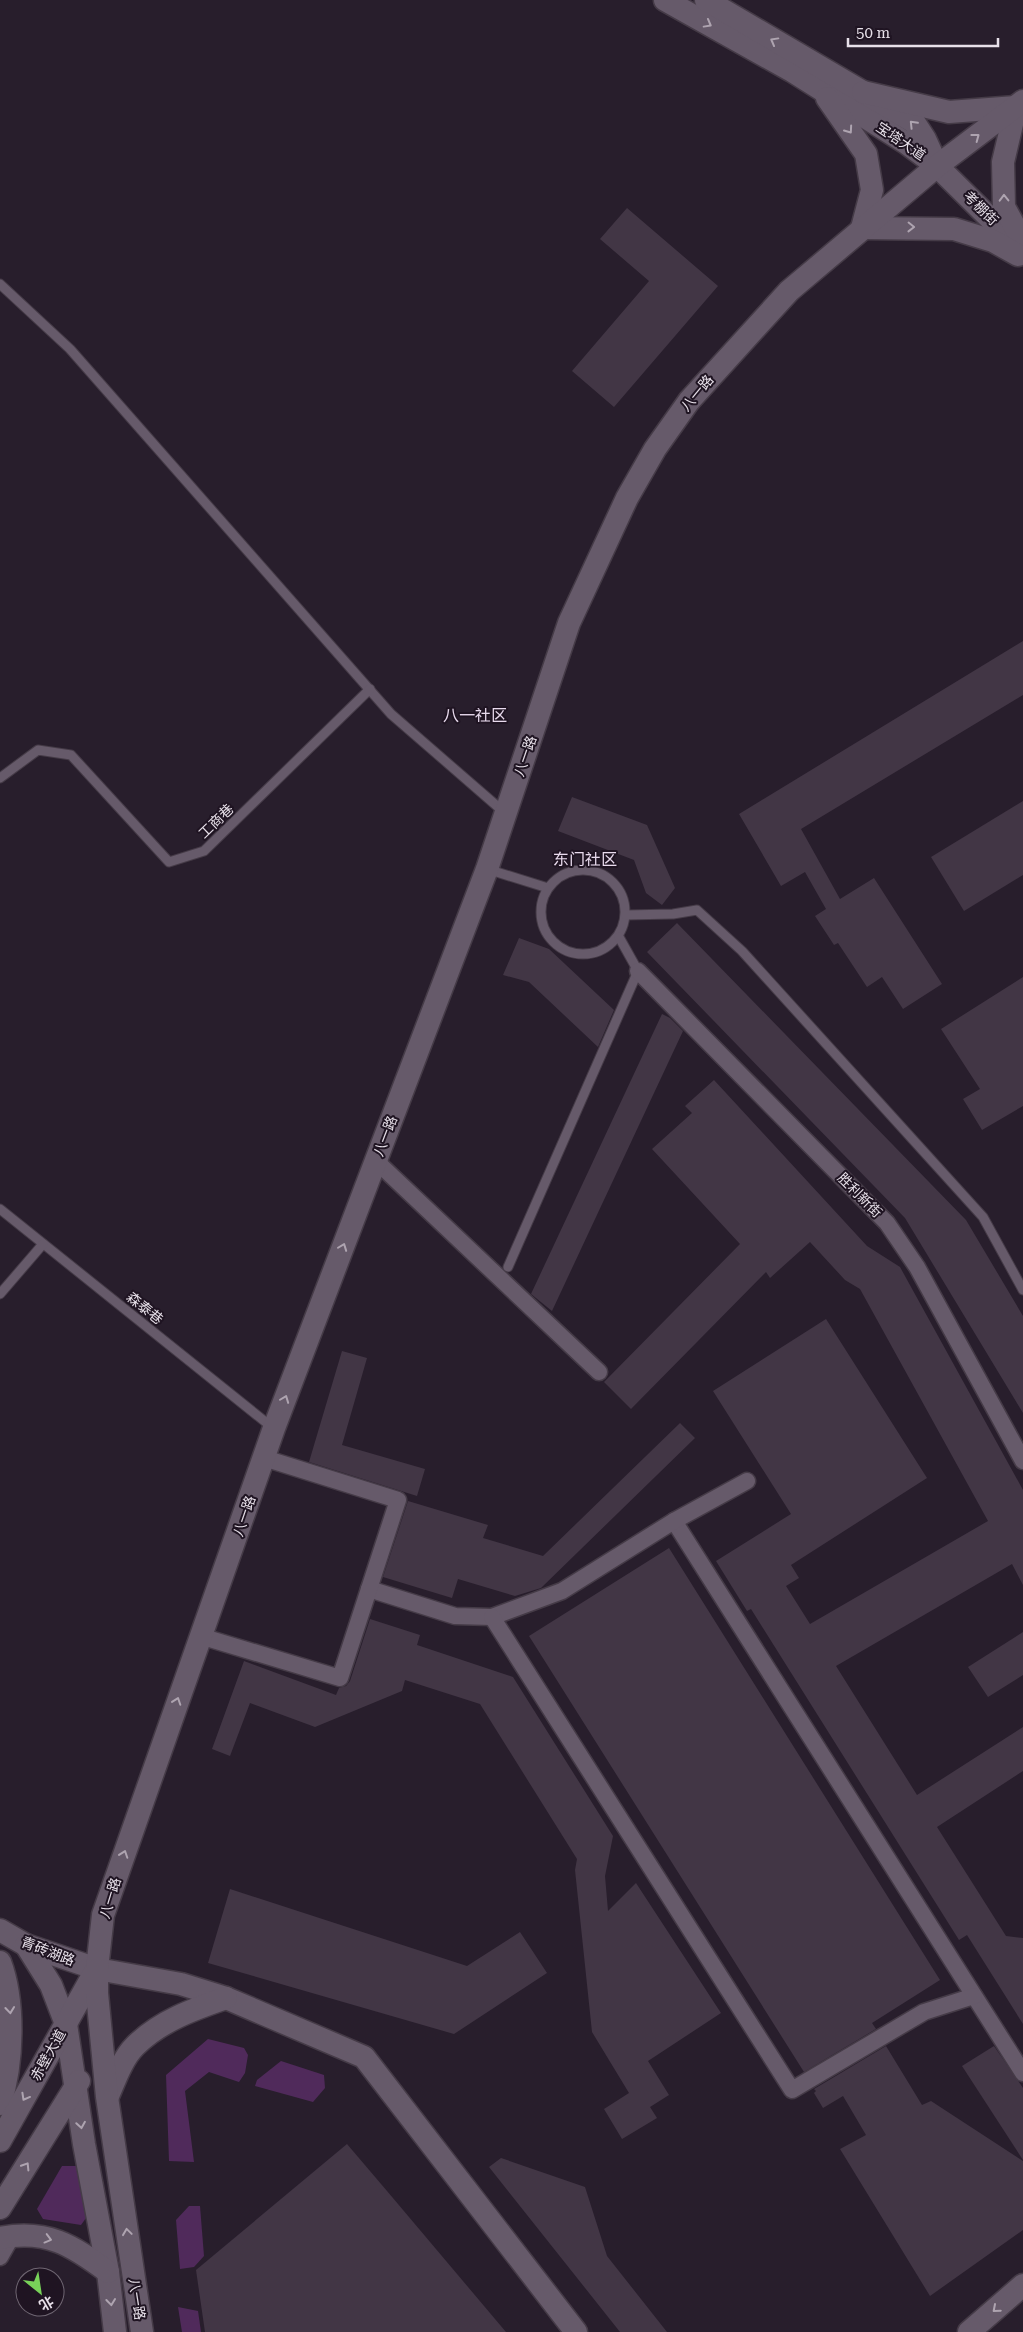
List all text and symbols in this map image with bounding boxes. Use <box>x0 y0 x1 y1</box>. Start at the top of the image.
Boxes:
scale bar <box>848 15 998 47</box>
one-way arrow <box>702 17 711 27</box>
text: 50 m <box>856 24 891 42</box>
one-way arrow <box>770 38 779 48</box>
street label: 宝塔大道 <box>873 119 929 163</box>
one-way arrow <box>910 121 919 130</box>
one-way arrow <box>843 124 852 134</box>
one-way arrow <box>970 134 979 142</box>
street label: 考棚街 <box>960 188 1002 228</box>
one-way arrow <box>999 194 1009 202</box>
one-way arrow <box>908 222 915 232</box>
street label: 八一路 <box>677 372 717 414</box>
district label: 八一社区 <box>443 706 507 725</box>
street label: 八一路 <box>511 734 539 778</box>
street label: 工商巷 <box>195 801 237 841</box>
district label: 东门社区 <box>553 850 617 869</box>
street label: 八一路 <box>370 1114 400 1158</box>
street label: 胜利新街 <box>835 1170 885 1220</box>
one-way arrow <box>337 1244 347 1252</box>
street label: 森泰巷 <box>124 1289 166 1327</box>
one-way arrow <box>279 1395 289 1404</box>
street label: 八一路 <box>230 1494 258 1538</box>
one-way arrow <box>172 1697 182 1705</box>
one-way arrow <box>119 1850 129 1859</box>
street label: 八一路 <box>96 1876 124 1920</box>
street label: 青砖湖路 <box>19 1933 77 1969</box>
one-way arrow <box>4 2006 15 2014</box>
street label: 赤壁大道 <box>27 2027 69 2083</box>
one-way arrow <box>21 2092 31 2101</box>
one-way arrow <box>75 2121 86 2129</box>
one-way arrow <box>19 2163 29 2172</box>
one-way arrow <box>122 2228 133 2236</box>
one-way arrow <box>43 2233 51 2243</box>
north arrow <box>15 2267 65 2317</box>
street label: 八一路 <box>126 2277 148 2321</box>
text: 北 <box>36 2293 57 2314</box>
one-way arrow <box>106 2298 116 2306</box>
one-way arrow <box>993 2303 1002 2312</box>

